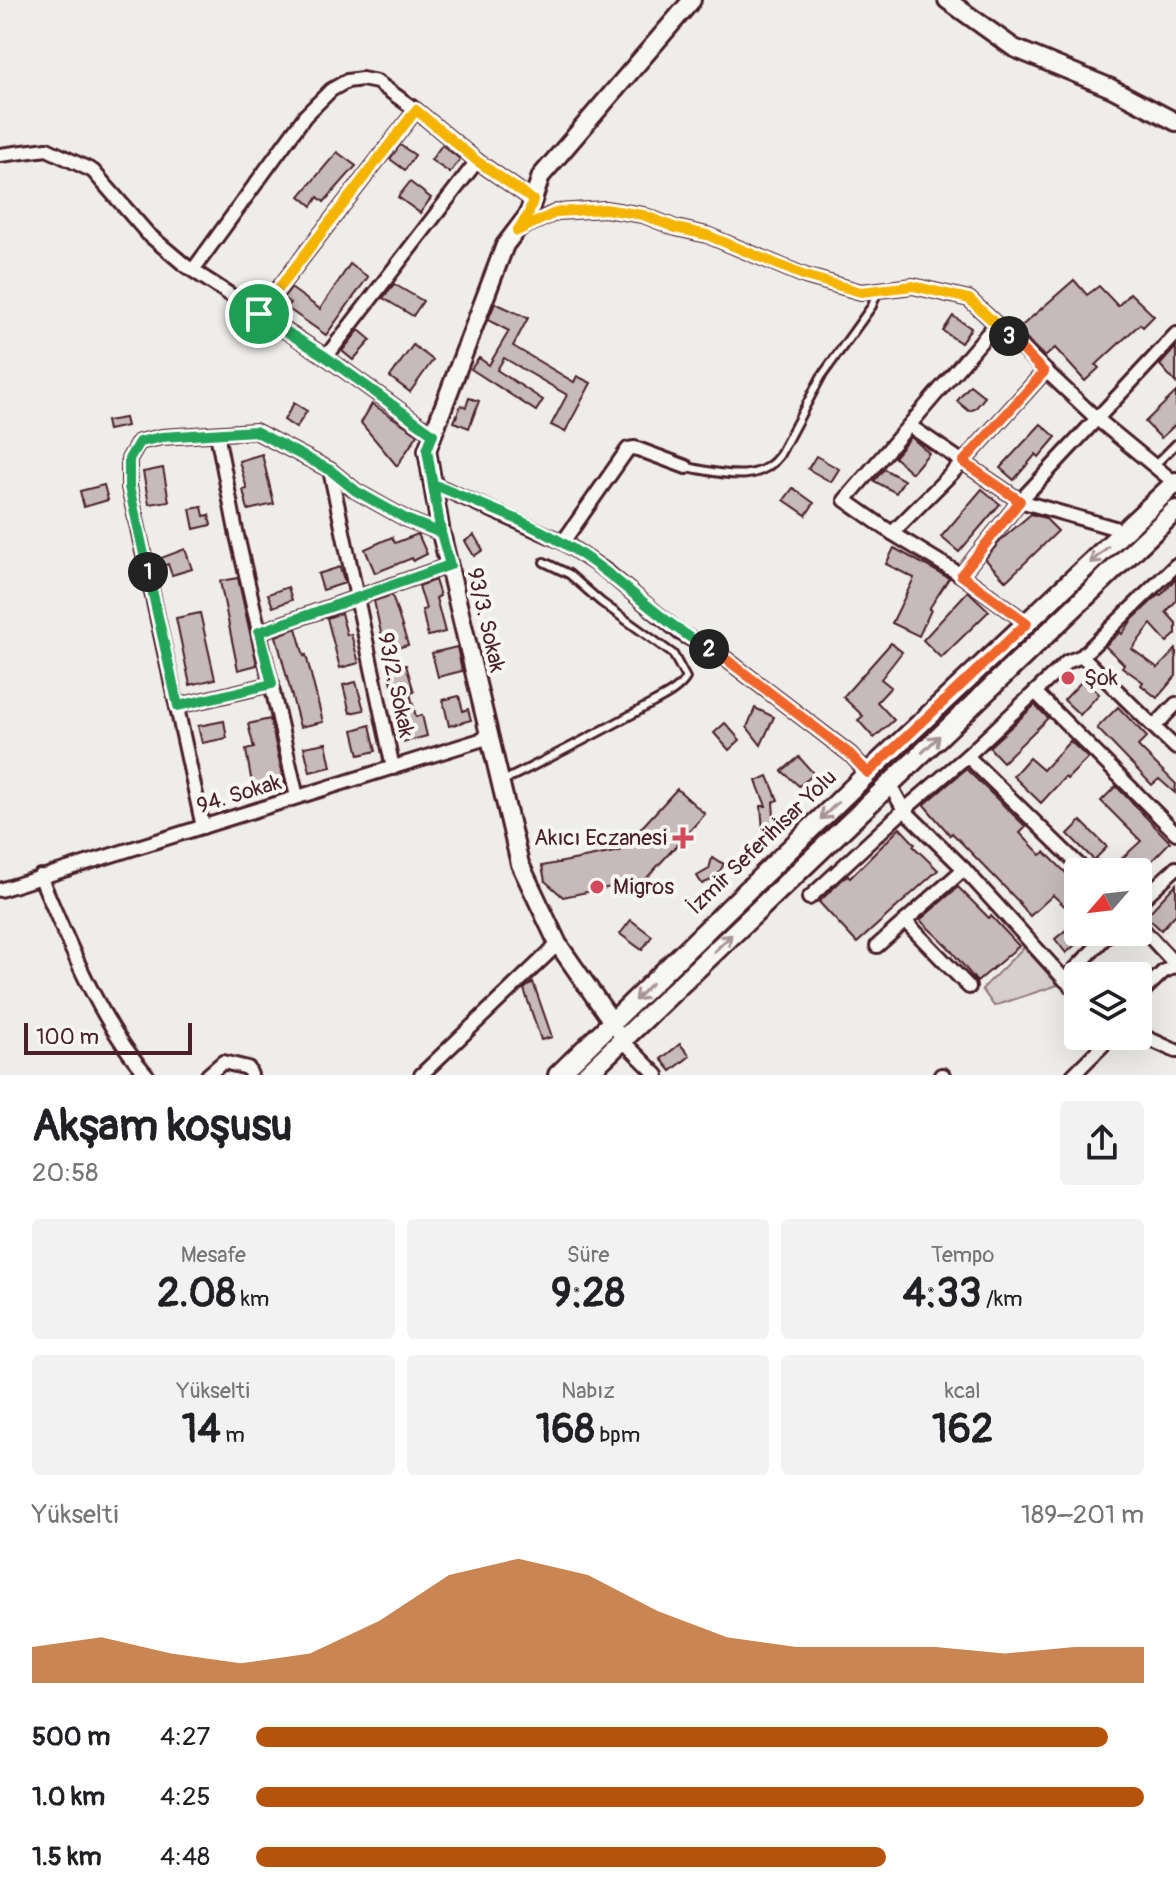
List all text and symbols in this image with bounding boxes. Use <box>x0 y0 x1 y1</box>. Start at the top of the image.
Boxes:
pin <box>225 280 293 348</box>
icon: arrive <box>237 292 281 336</box>
pin: 3 <box>989 316 1029 356</box>
text: 3 <box>1003 322 1015 350</box>
one-way arrow <box>1090 545 1109 564</box>
pin: 1 <box>128 552 168 592</box>
text: 1 <box>144 558 152 586</box>
street label: 93/3. Sokak <box>460 565 512 675</box>
pin: 2 <box>689 629 729 669</box>
street label: 93/2. Sokak <box>371 630 421 740</box>
text: 2 <box>703 635 715 663</box>
place label: Şok <box>1084 664 1118 692</box>
marker: Şok <box>1059 669 1077 687</box>
one-way arrow <box>921 734 941 753</box>
street label: İzmir Seferihisar Yolu <box>681 764 843 920</box>
street label: 94. Sokak <box>193 768 285 820</box>
one-way arrow <box>819 801 839 820</box>
place label: Akıcı Eczanesi <box>534 824 667 852</box>
marker: Akıcı Eczanesi <box>674 829 692 847</box>
north arrow <box>1064 858 1152 946</box>
map controls <box>1064 858 1152 1050</box>
place label: Migros <box>613 873 674 901</box>
marker: Migros <box>588 878 606 896</box>
one-way arrow <box>713 934 732 953</box>
button: layers <box>1064 962 1152 1050</box>
one-way arrow <box>633 982 652 1002</box>
scale bar <box>24 1019 192 1055</box>
text: 100 m <box>36 1023 99 1051</box>
text: Akşam koşusu <box>32 1099 292 1154</box>
button: share <box>1060 1101 1144 1185</box>
text: 20:58 <box>32 1157 98 1189</box>
text: Mesafe <box>181 1241 246 1269</box>
text: Süre <box>567 1241 609 1269</box>
text: Tempo <box>931 1241 994 1269</box>
text: 2.08 <box>157 1269 236 1318</box>
text: 9:28 <box>551 1269 625 1318</box>
text: 4:33 <box>903 1269 981 1318</box>
text: km <box>236 1285 269 1313</box>
text: /km <box>981 1285 1023 1313</box>
text: Yükselti <box>177 1377 250 1405</box>
text: Nabız <box>561 1377 615 1405</box>
text: kcal <box>945 1377 981 1405</box>
text: 14 <box>182 1405 221 1454</box>
text: 168 <box>536 1405 595 1454</box>
text: 162 <box>932 1405 993 1454</box>
text: m <box>221 1421 245 1449</box>
text: bpm <box>595 1421 640 1449</box>
text: Yükselti <box>32 1499 118 1531</box>
text: 189–201 m <box>1021 1499 1144 1531</box>
text: 500 m <box>32 1721 110 1753</box>
text: 4:27 <box>160 1721 210 1753</box>
text: 1.0 km <box>32 1781 105 1813</box>
text: 4:25 <box>160 1781 211 1813</box>
text: 1.5 km <box>32 1841 102 1873</box>
text: 4:48 <box>160 1841 210 1873</box>

